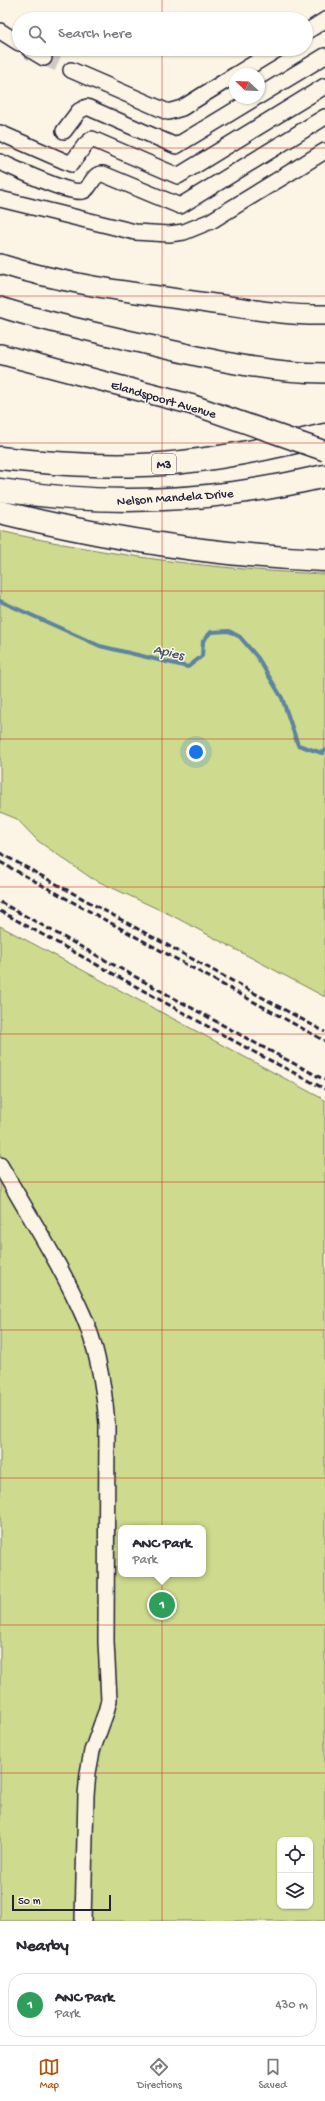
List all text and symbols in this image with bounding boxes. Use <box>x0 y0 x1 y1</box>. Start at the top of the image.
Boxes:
search box <box>12 12 313 56</box>
icon: search <box>26 23 48 45</box>
text: Search here <box>58 25 132 43</box>
north arrow <box>229 68 265 104</box>
street label: Elandspoort Avenue <box>109 378 218 423</box>
road number: M3 <box>152 454 176 474</box>
street label: Nelson Mandela Drive <box>116 487 234 510</box>
water label: Apies <box>152 642 187 666</box>
your location <box>186 742 206 762</box>
popup <box>118 1525 206 1577</box>
text: ANC Park <box>133 1535 191 1553</box>
text: Park <box>133 1553 157 1568</box>
pin: 1 <box>149 1590 175 1620</box>
map controls <box>277 1837 313 1909</box>
button: locate <box>277 1837 313 1873</box>
button: layers <box>277 1873 313 1909</box>
scale bar <box>12 1893 111 1912</box>
text: 50 m <box>18 1896 40 1908</box>
text: Nearby <box>16 1937 69 1957</box>
text: ANC Park <box>55 1989 114 2007</box>
text: 1 <box>27 1998 33 2013</box>
text: 430 m <box>275 1998 308 2013</box>
text: Park <box>55 2007 80 2022</box>
tab: Map <box>38 2056 60 2092</box>
tab: Directions <box>137 2056 182 2092</box>
tab: Saved <box>258 2056 287 2092</box>

